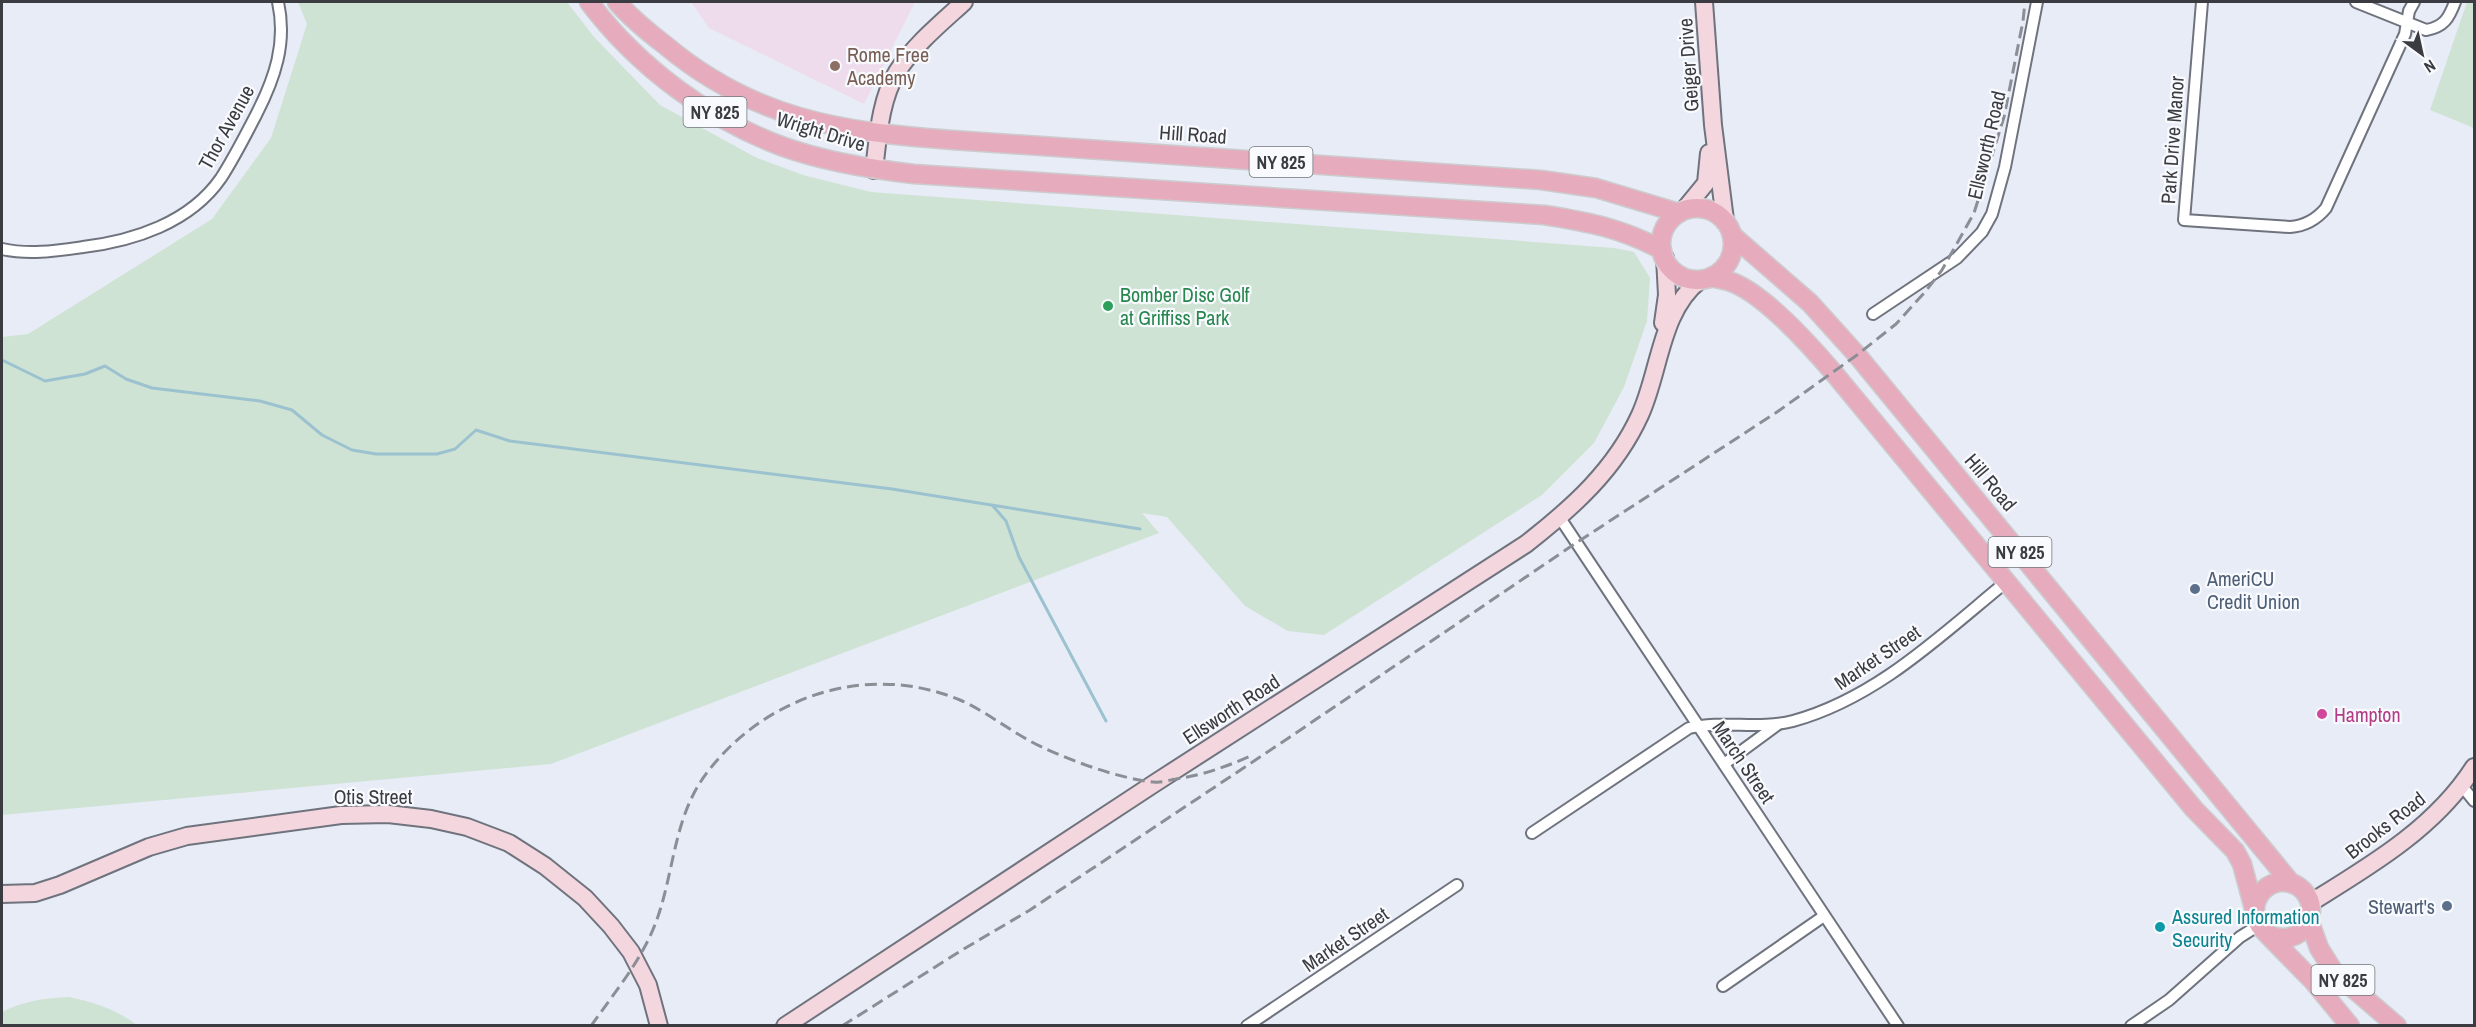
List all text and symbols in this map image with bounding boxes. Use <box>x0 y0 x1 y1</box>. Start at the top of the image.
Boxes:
street label: Geiger Drive <box>1671 17 1705 113</box>
north arrow <box>2392 24 2452 84</box>
place label: Rome Free Academy <box>846 41 929 91</box>
text: N <box>2420 55 2440 78</box>
marker: Rome Free Academy <box>828 59 842 73</box>
street label: Park Drive Manor <box>2154 74 2190 205</box>
street label: Thor Avenue <box>192 80 260 174</box>
street label: Ellsworth Road <box>1960 88 2012 202</box>
road number: NY 825 <box>684 97 746 127</box>
street label: Wright Drive <box>773 105 869 157</box>
street label: Hill Road <box>1158 118 1228 150</box>
road number: NY 825 <box>1250 147 1312 177</box>
place label: Bomber Disc Golf at Griffiss Park <box>1120 281 1250 331</box>
marker: Bomber Disc Golf at Griffiss Park <box>1101 299 1115 313</box>
street label: Hill Road <box>1959 447 2023 517</box>
road number: NY 825 <box>1988 537 2052 567</box>
place label: AmeriCU Credit Union <box>2206 565 2300 615</box>
marker: AmeriCU Credit Union <box>2188 582 2202 596</box>
street label: Market Street <box>1829 618 1926 696</box>
street label: Ellsworth Road <box>1177 668 1285 750</box>
place label: Hampton <box>2334 701 2401 728</box>
marker: Hampton <box>2315 707 2329 721</box>
street label: March Street <box>1707 716 1782 809</box>
street label: Otis Street <box>334 783 413 810</box>
street label: Brooks Road <box>2339 785 2431 865</box>
place label: Stewart's <box>2368 893 2435 920</box>
marker: Stewart's <box>2440 899 2454 913</box>
street label: Market Street <box>1297 900 1394 978</box>
place label: Assured Information Security <box>2171 903 2320 953</box>
marker: Assured Information Security <box>2153 920 2167 934</box>
road number: NY 825 <box>2312 965 2374 995</box>

